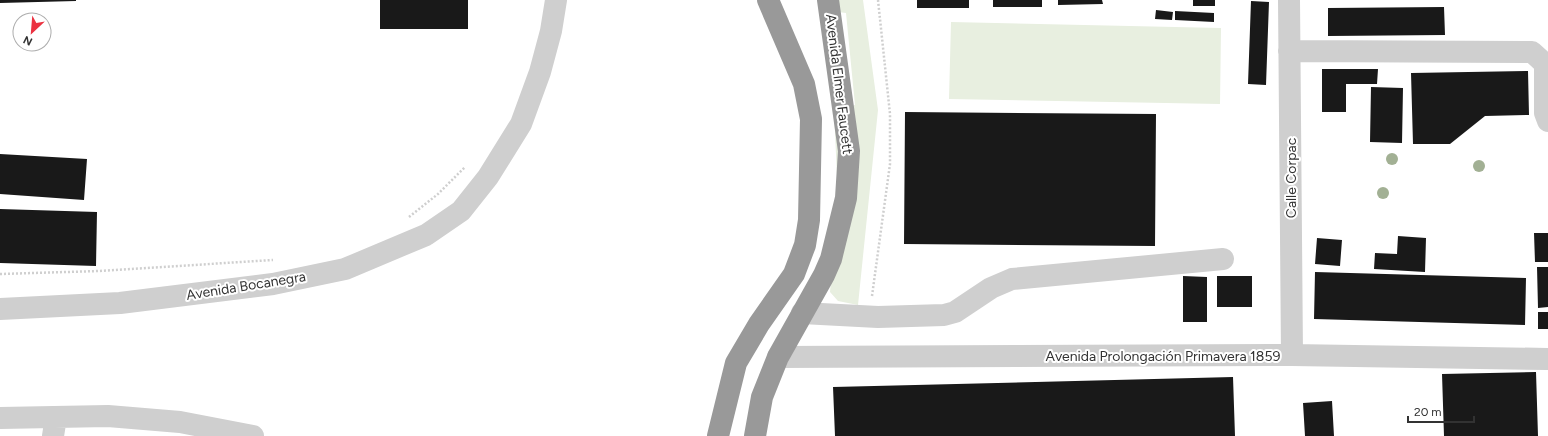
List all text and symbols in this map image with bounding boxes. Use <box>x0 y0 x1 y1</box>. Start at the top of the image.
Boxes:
north arrow <box>12 12 52 52</box>
street label: Avenida Elmer Faucett <box>822 13 856 155</box>
text: N <box>21 33 35 48</box>
street label: Calle Corpac <box>1283 137 1300 218</box>
street label: Avenida Bocanegra <box>185 268 307 304</box>
street label: Avenida Prolongación Primavera 1859 <box>1046 348 1280 365</box>
scale bar <box>1408 398 1474 424</box>
text: 20 m <box>1414 405 1442 419</box>

